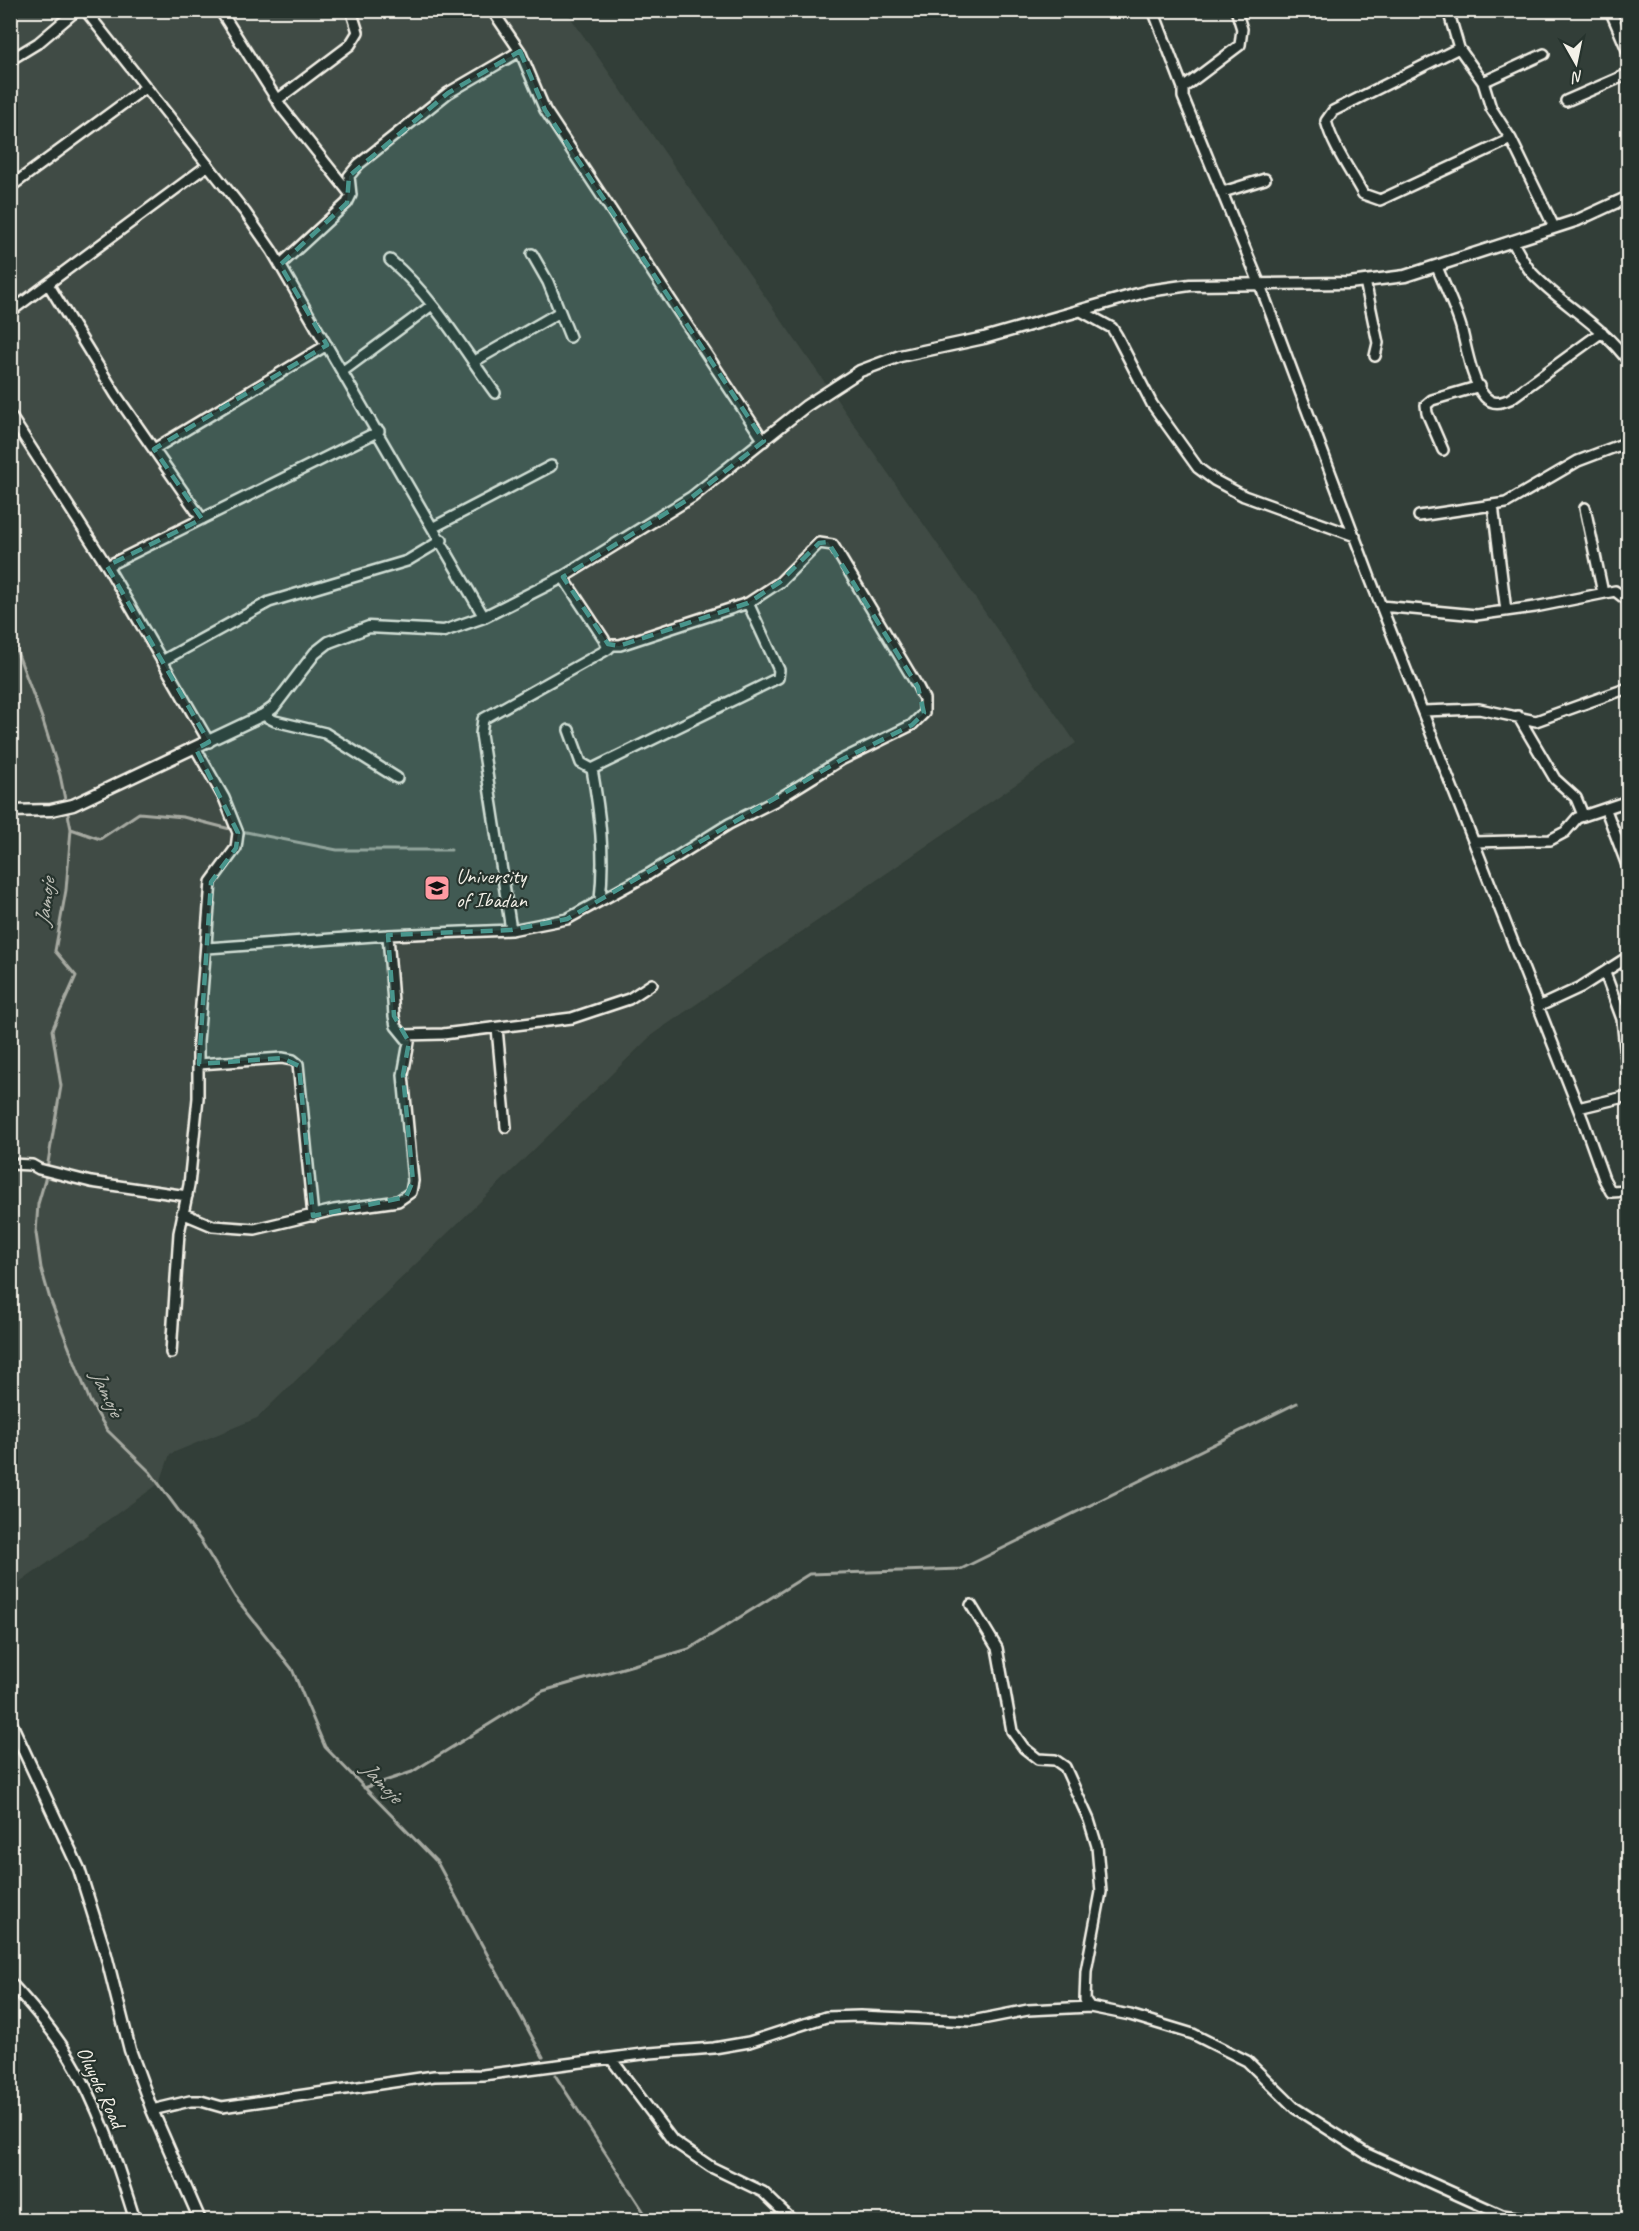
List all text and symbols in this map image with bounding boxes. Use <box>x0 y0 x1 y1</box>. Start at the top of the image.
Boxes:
north arrow <box>1546 33 1606 93</box>
text: N <box>1569 66 1585 88</box>
place label: University of Ibadan <box>456 863 528 913</box>
school or university icon: University of Ibadan <box>422 873 452 903</box>
water label: Jamoje <box>28 874 62 929</box>
water label: Jamoje <box>83 1364 131 1423</box>
water label: Jamoje <box>354 1754 411 1811</box>
street label: Oluyole Road <box>71 2042 133 2135</box>

